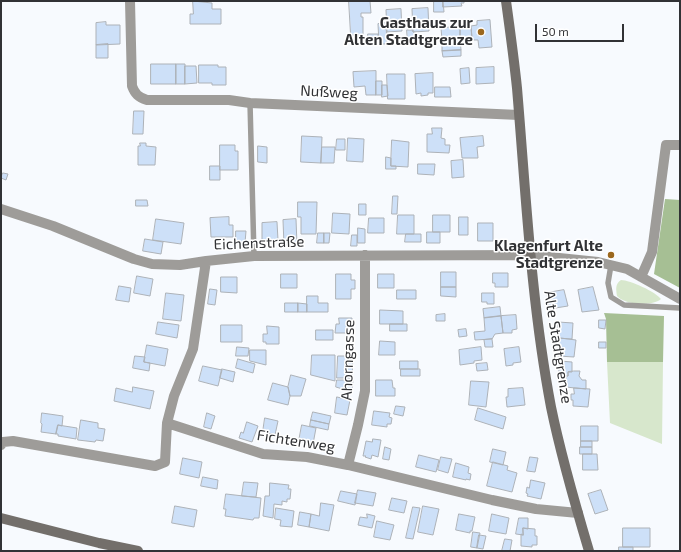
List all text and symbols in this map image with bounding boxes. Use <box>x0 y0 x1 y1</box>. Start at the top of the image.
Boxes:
place label: Gasthaus zur Alten Stadtgrenze <box>344 14 473 49</box>
scale bar <box>537 16 626 42</box>
text: 50 m <box>542 24 569 38</box>
marker: Gasthaus zur Alten Stadtgrenze <box>476 27 486 37</box>
street label: Nußweg <box>300 82 358 102</box>
street label: Eichenstraße <box>213 232 305 254</box>
place label: Klagenfurt Alte Stadtgrenze <box>494 237 603 272</box>
marker: Klagenfurt Alte Stadtgrenze <box>606 250 616 260</box>
street label: Alte Stadtgrenze <box>540 289 576 405</box>
street label: Ahorngasse <box>338 319 358 401</box>
street label: Fichtenweg <box>256 426 336 456</box>

